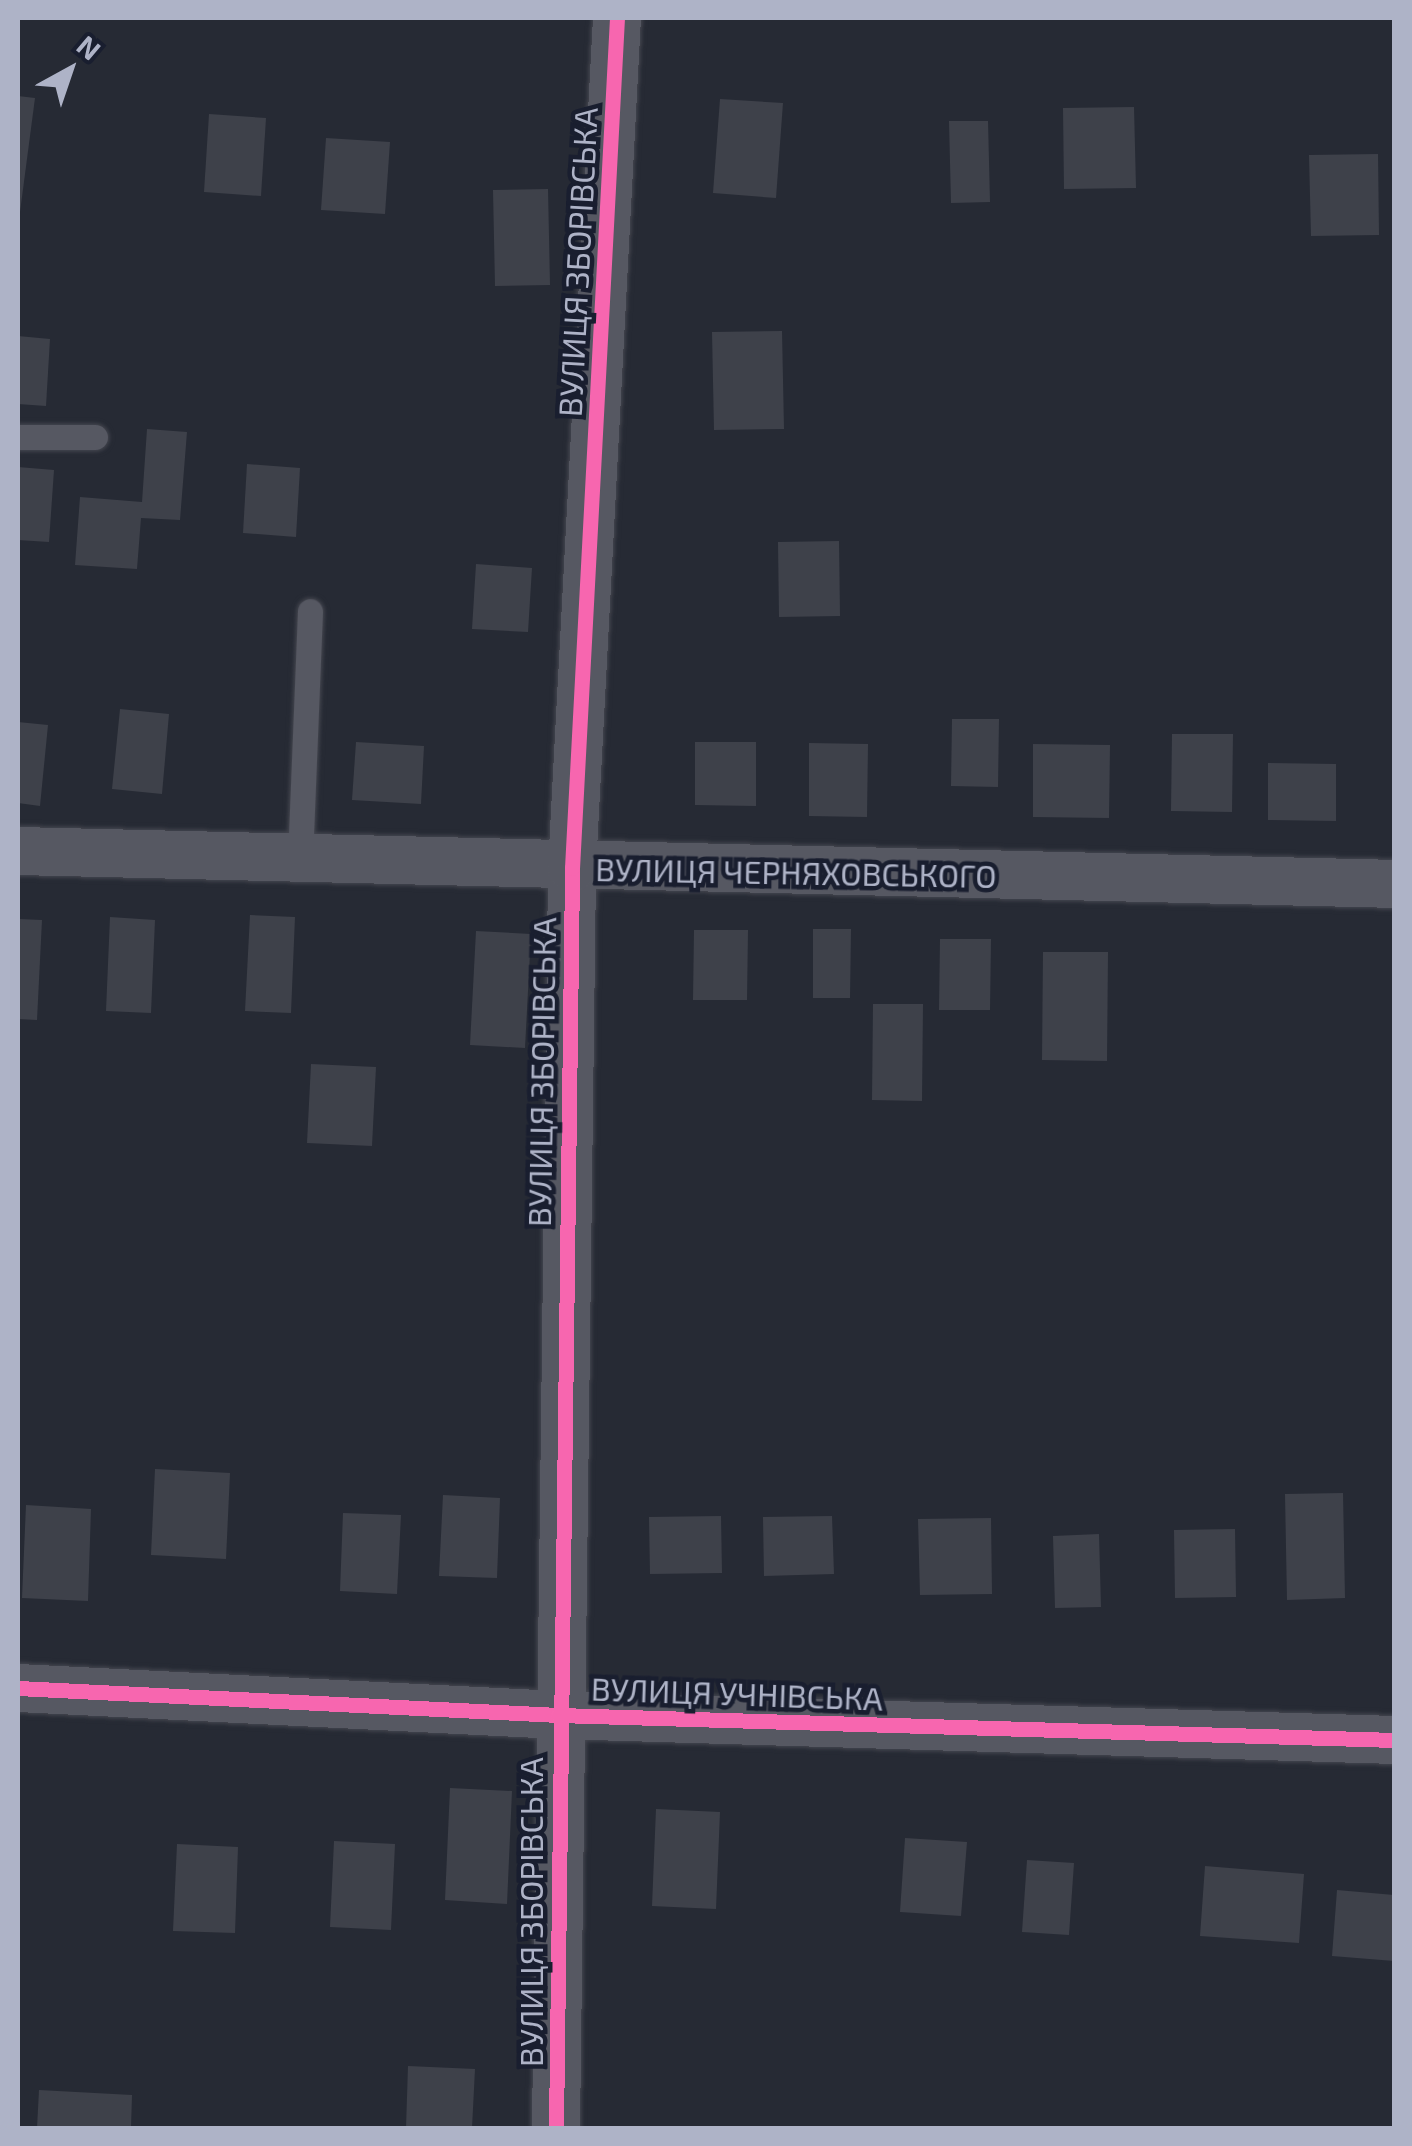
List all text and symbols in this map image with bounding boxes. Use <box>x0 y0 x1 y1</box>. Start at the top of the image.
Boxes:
north arrow <box>20 20 120 120</box>
text: N <box>71 27 108 67</box>
street label: ВУЛИЦЯ ЗБОРІВСЬКА <box>550 106 604 418</box>
street label: ВУЛИЦЯ ЧЕРНЯХОВСЬКОГО <box>595 849 997 895</box>
street label: ВУЛИЦЯ ЗБОРІВСЬКА <box>519 917 563 1227</box>
street label: ВУЛИЦЯ УЧНІВСЬКА <box>590 1669 884 1717</box>
street label: ВУЛИЦЯ ЗБОРІВСЬКА <box>511 1757 549 2067</box>

